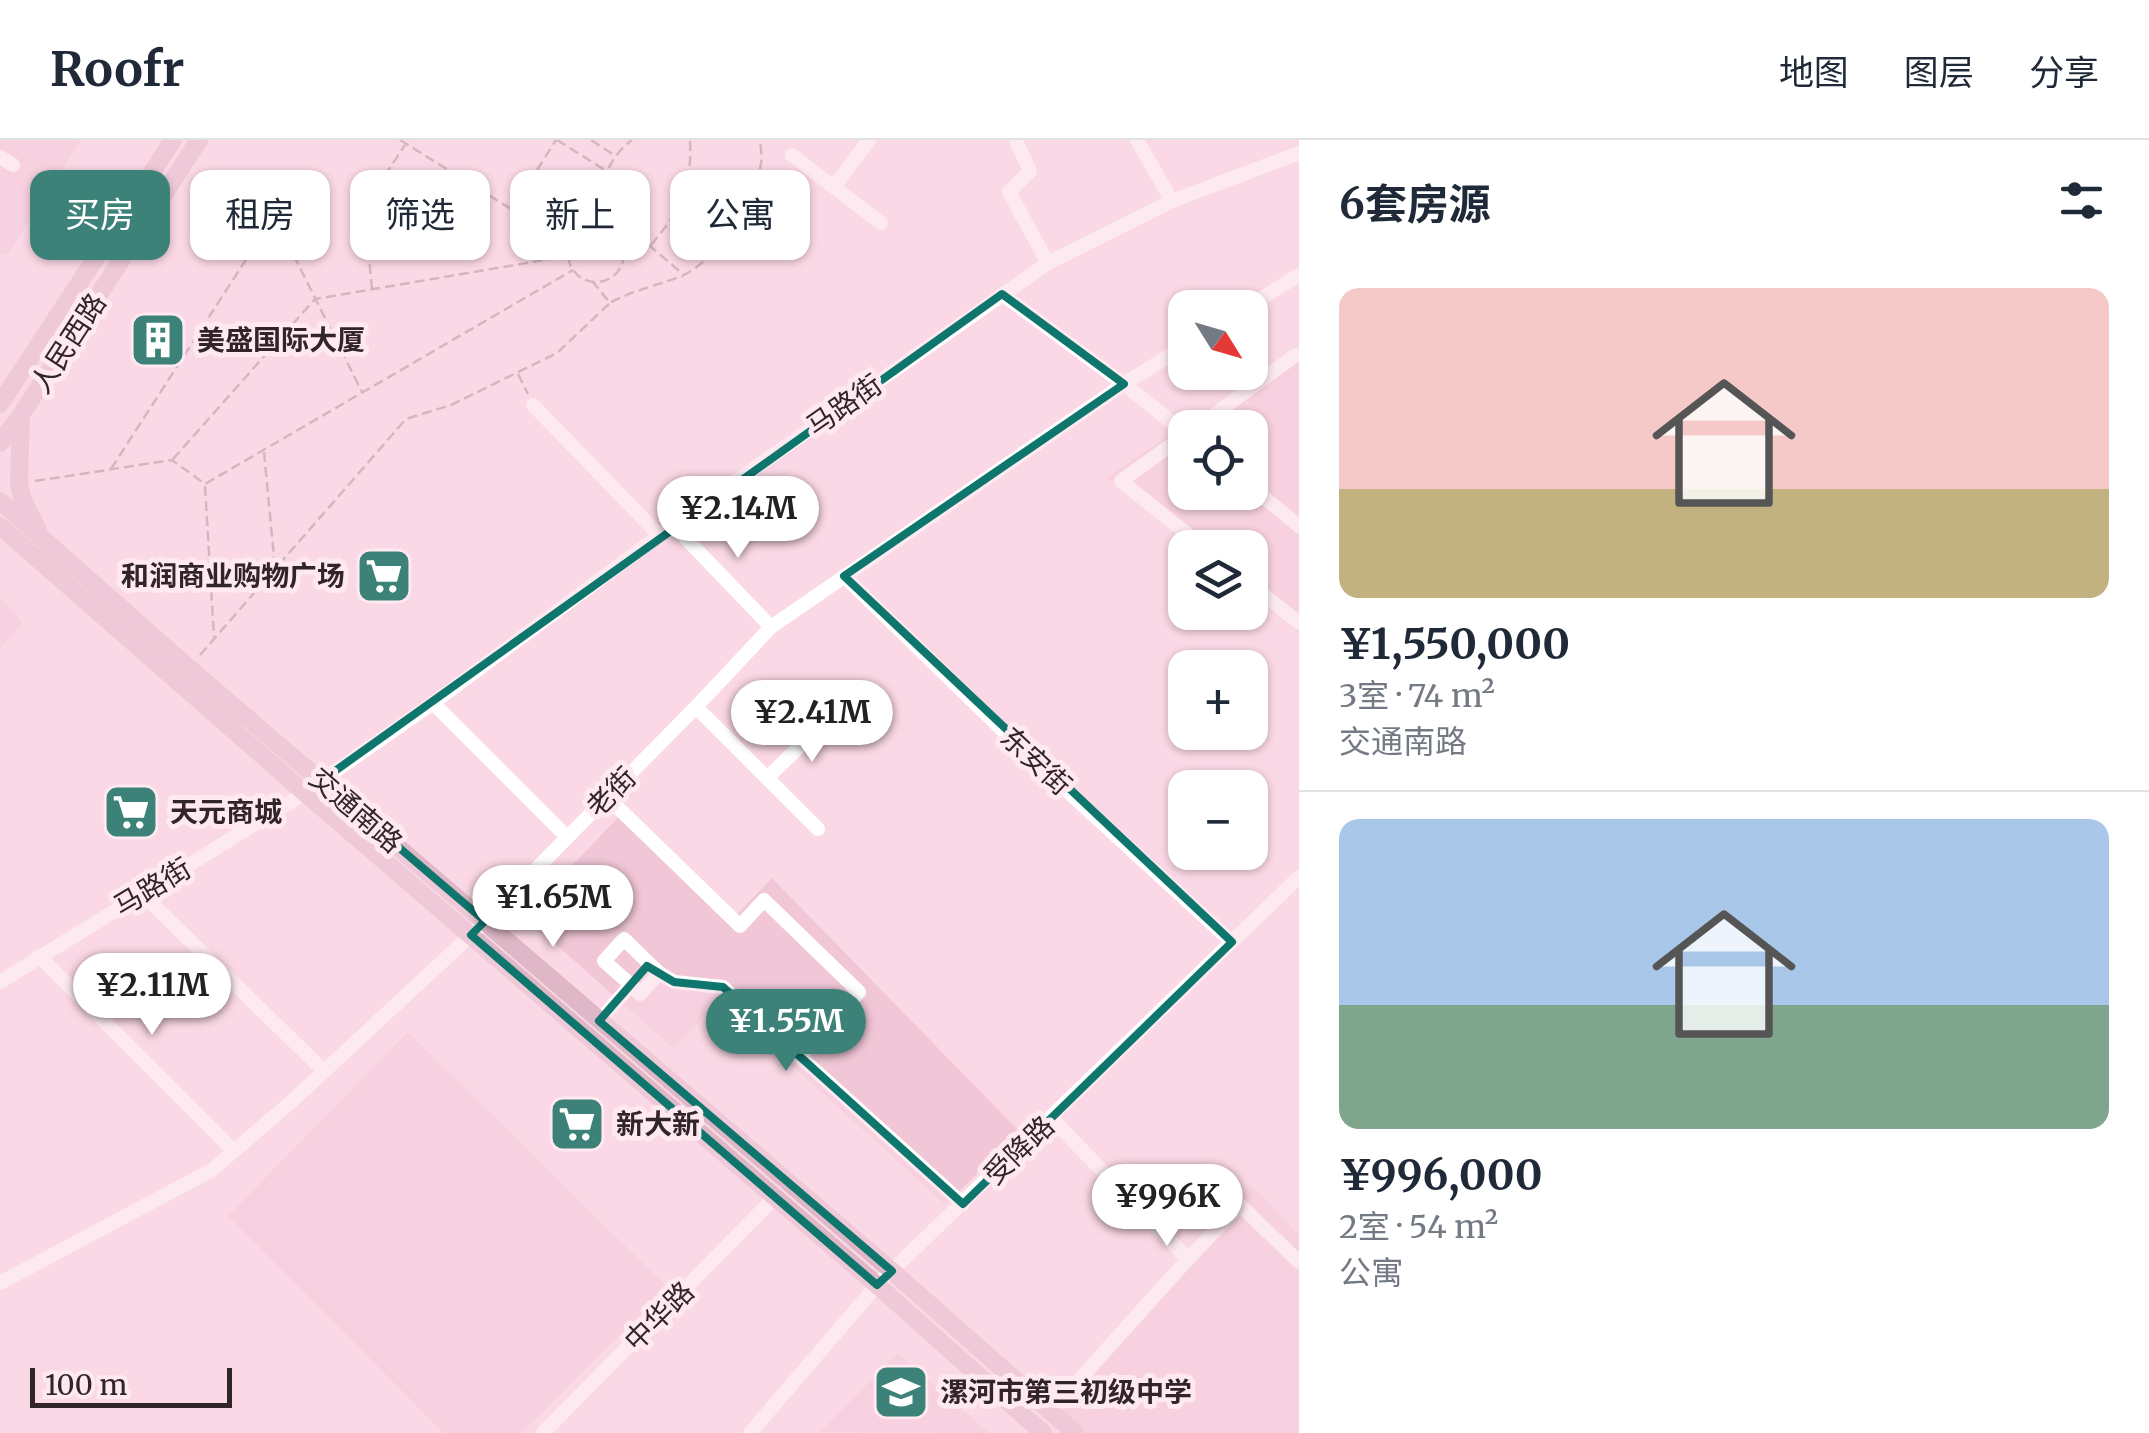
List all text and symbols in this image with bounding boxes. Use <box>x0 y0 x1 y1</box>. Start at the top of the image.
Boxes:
text: Roofr <box>50 39 184 99</box>
text: 地图 <box>1779 51 1849 95</box>
text: 图层 <box>1904 51 1974 95</box>
text: 分享 <box>2029 51 2099 95</box>
chip: 买房 <box>30 170 170 260</box>
chip: 租房 <box>190 170 330 260</box>
chip: 筛选 <box>350 170 490 260</box>
chip: 新上 <box>510 170 650 260</box>
chip: 公寓 <box>670 170 810 260</box>
icon: filters <box>2054 173 2109 228</box>
text: 6套房源 <box>1339 178 1491 230</box>
street label: 人民西路 <box>22 286 114 400</box>
north arrow <box>1168 290 1268 390</box>
map controls <box>1168 290 1268 870</box>
building icon: 美盛国际大厦 <box>128 310 188 370</box>
place label: 美盛国际大厦 <box>197 322 365 358</box>
icon: home <box>1634 353 1814 533</box>
street label: 马路街 <box>799 366 889 444</box>
button: locate <box>1168 410 1268 510</box>
pin: ¥2.14M <box>657 476 819 561</box>
text: ¥2.14M <box>679 488 797 528</box>
button: layers <box>1168 530 1268 630</box>
supermarket icon: 和润商业购物广场 <box>354 546 414 606</box>
place label: 和润商业购物广场 <box>121 558 345 594</box>
text: ¥1,550,000 <box>1339 618 1570 670</box>
button: + <box>1168 650 1268 750</box>
text: 3室 · 74 m² <box>1339 676 1495 716</box>
pin: ¥2.41M <box>731 680 893 765</box>
text: ¥2.41M <box>753 692 871 732</box>
street label: 东安街 <box>993 719 1079 803</box>
text: 交通南路 <box>1339 722 1467 762</box>
street label: 老街 <box>578 759 644 825</box>
street label: 交通南路 <box>302 760 410 860</box>
button: − <box>1168 770 1268 870</box>
supermarket icon: 天元商城 <box>101 782 161 842</box>
place label: 天元商城 <box>170 794 282 830</box>
street label: 马路街 <box>107 850 197 924</box>
pin: ¥1.65M <box>472 865 634 950</box>
text: ¥1.65M <box>494 877 612 917</box>
icon: home <box>1634 884 1814 1064</box>
pin: ¥2.11M <box>71 953 233 1038</box>
text: ¥2.11M <box>95 965 209 1005</box>
pin: ¥1.55M <box>705 989 867 1074</box>
text: ¥1.55M <box>728 1001 844 1041</box>
supermarket icon: 新大新 <box>547 1094 607 1154</box>
place label: 新大新 <box>616 1106 700 1142</box>
street label: 受降路 <box>976 1108 1062 1192</box>
text: ¥996,000 <box>1339 1149 1543 1201</box>
pin: ¥996K <box>1097 1164 1237 1249</box>
text: ¥996K <box>1114 1176 1220 1216</box>
text: 2室 · 54 m² <box>1339 1207 1498 1247</box>
text: 公寓 <box>1339 1253 1403 1293</box>
street label: 中华路 <box>617 1274 701 1358</box>
school or university icon: 漯河市第三初级中学 <box>871 1362 931 1422</box>
scale bar <box>30 1363 232 1408</box>
text: 100 m <box>45 1367 127 1403</box>
place label: 漯河市第三初级中学 <box>940 1374 1192 1410</box>

